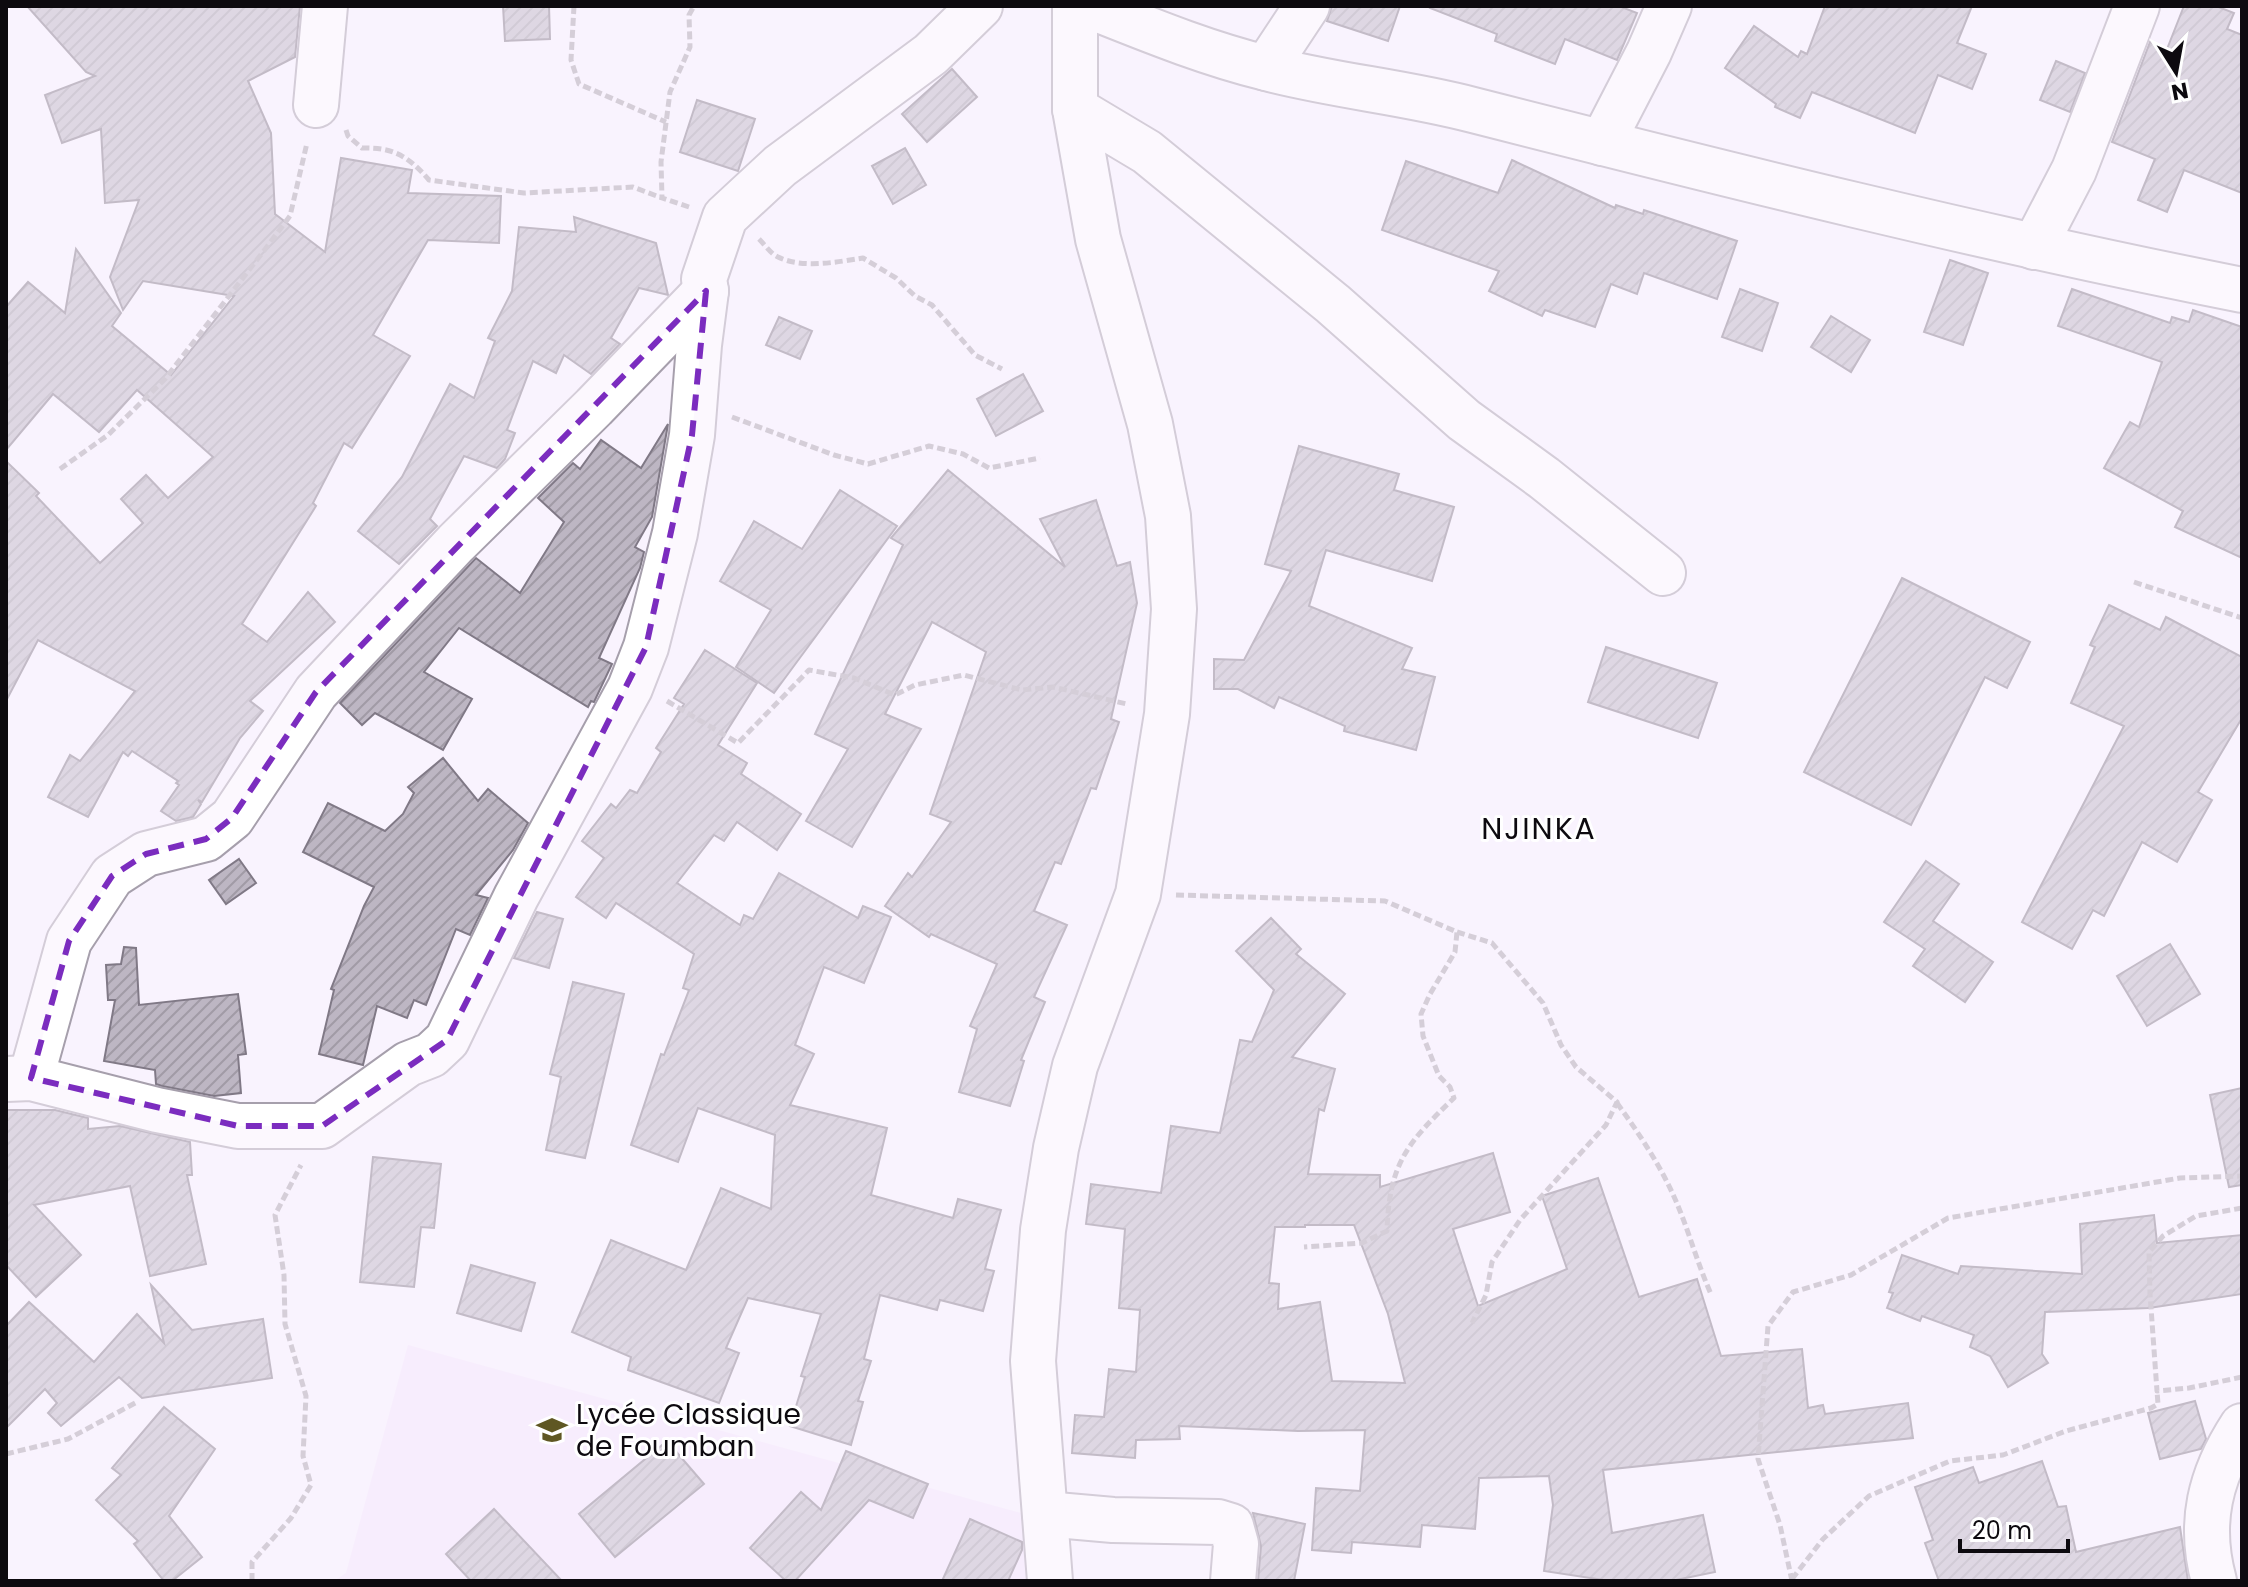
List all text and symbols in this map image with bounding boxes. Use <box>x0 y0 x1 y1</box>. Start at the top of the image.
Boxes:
north arrow <box>2136 32 2216 112</box>
text: N <box>2169 74 2191 108</box>
district label: NJINKA <box>1481 807 1597 850</box>
place label: Lycée Classique de Foumban <box>576 1395 801 1466</box>
school or university icon: Lycée Classique de Foumban <box>535 1413 569 1447</box>
scale bar <box>1960 1503 2068 1553</box>
text: 20 m <box>1972 1514 2032 1547</box>

